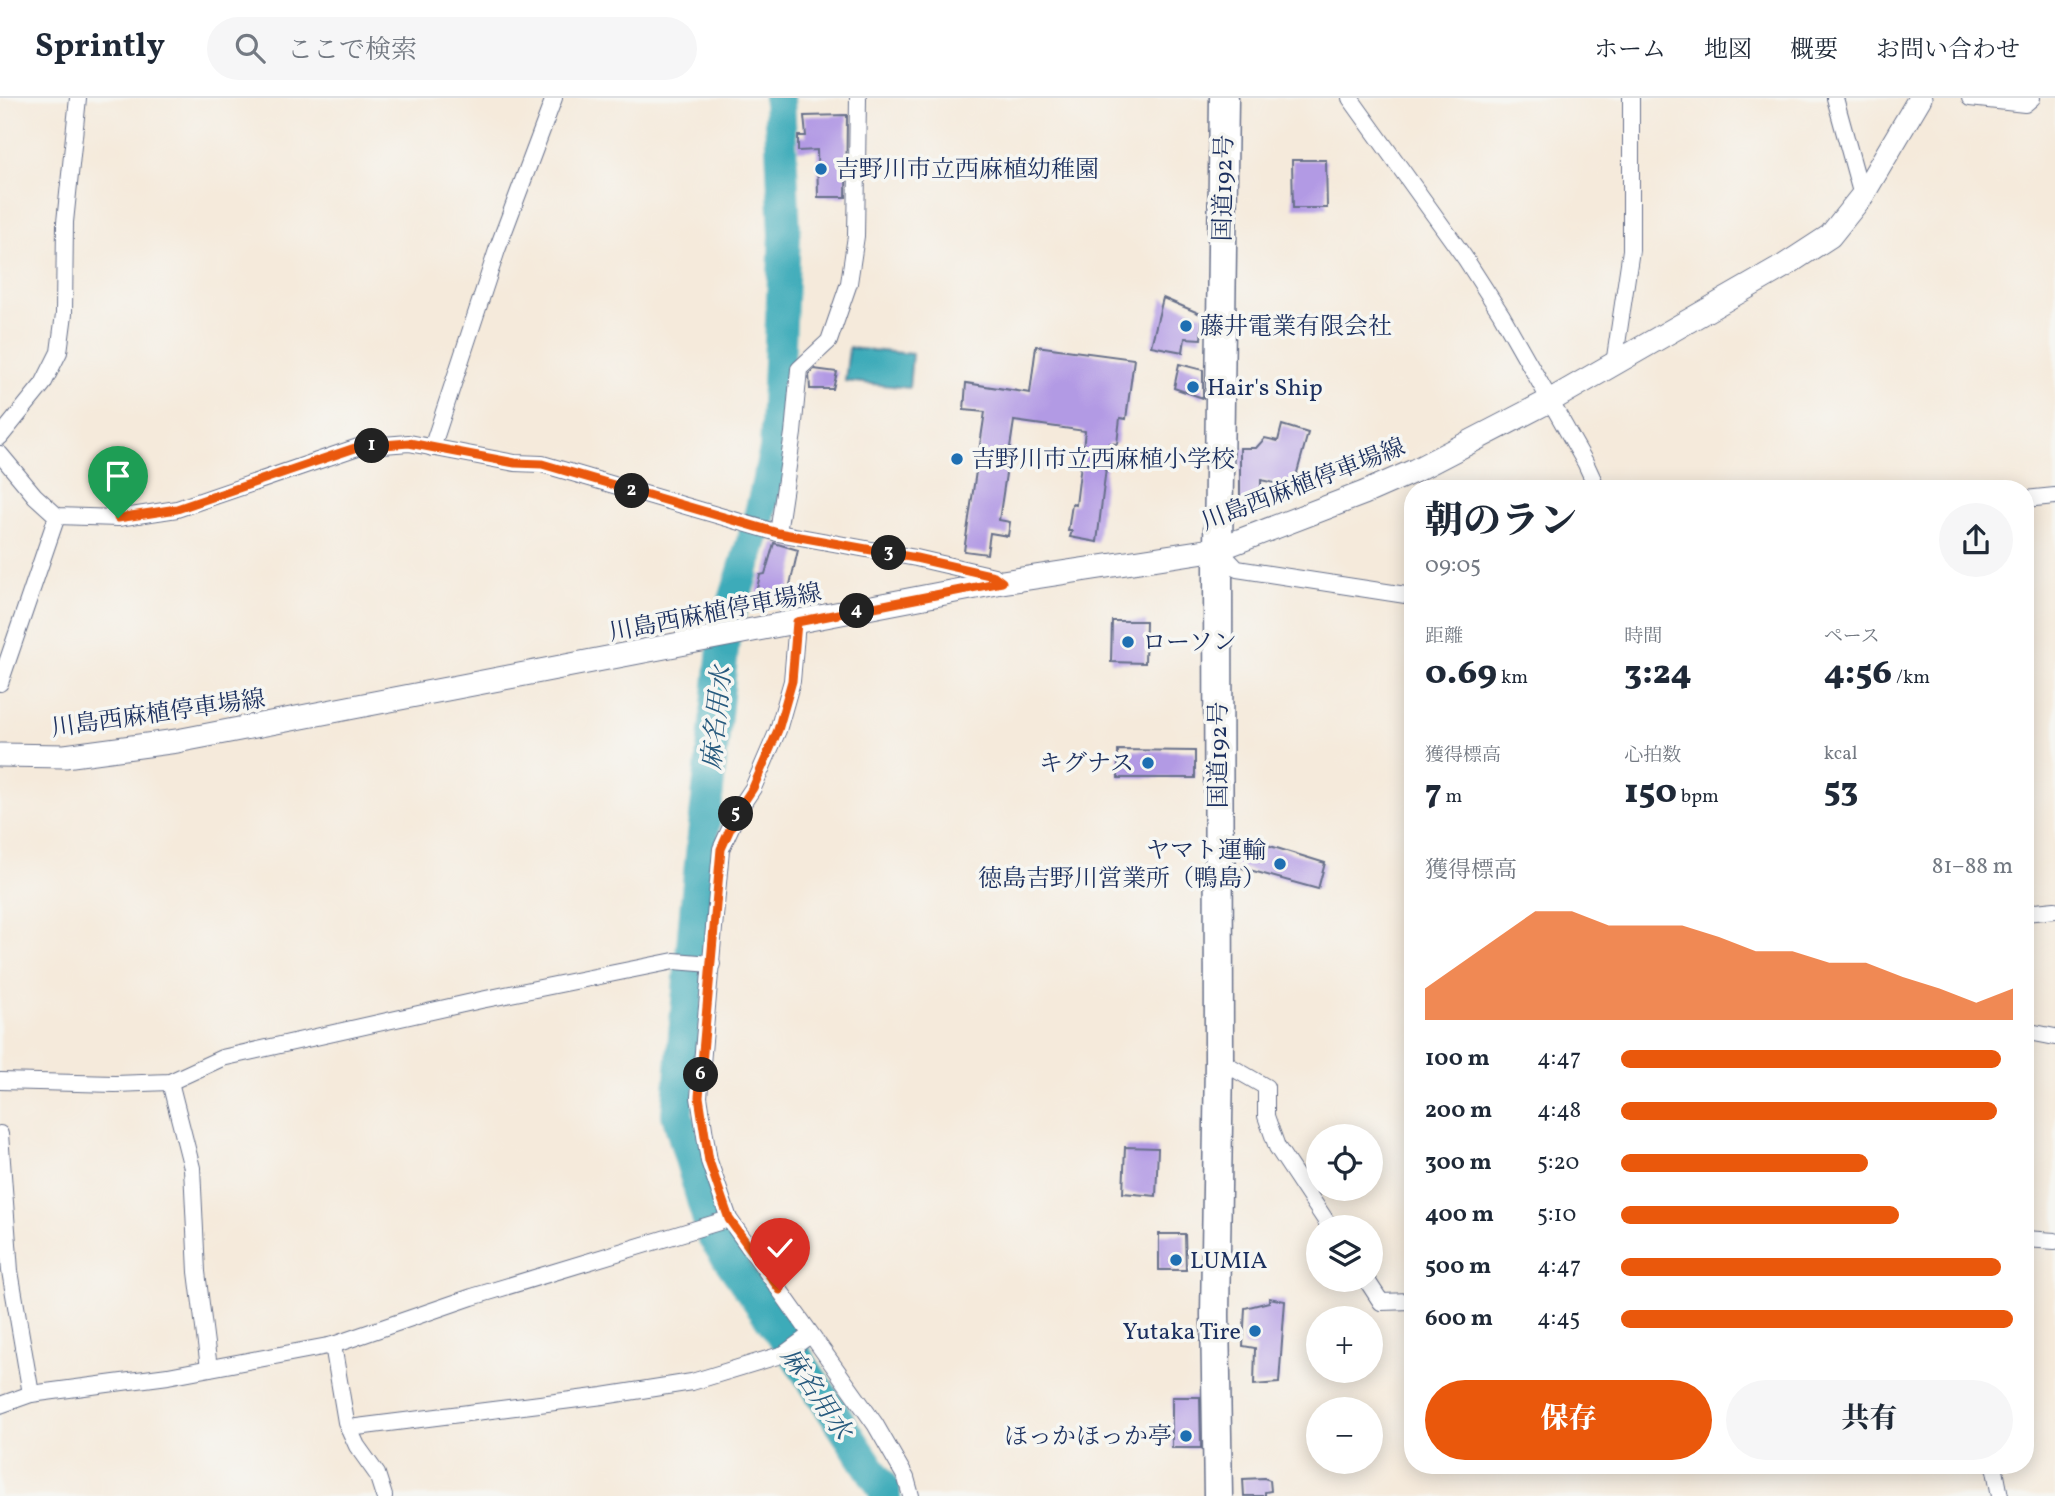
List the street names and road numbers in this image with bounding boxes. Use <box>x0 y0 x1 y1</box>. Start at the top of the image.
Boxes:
street label: 国道192号 <box>1207 134 1243 242</box>
street label: 川島西麻植停車場線 <box>1197 431 1411 540</box>
street label: 川島西麻植停車場線 <box>606 577 825 651</box>
street label: 川島西麻植停車場線 <box>49 683 268 747</box>
street label: 国道192号 <box>1203 702 1237 808</box>

